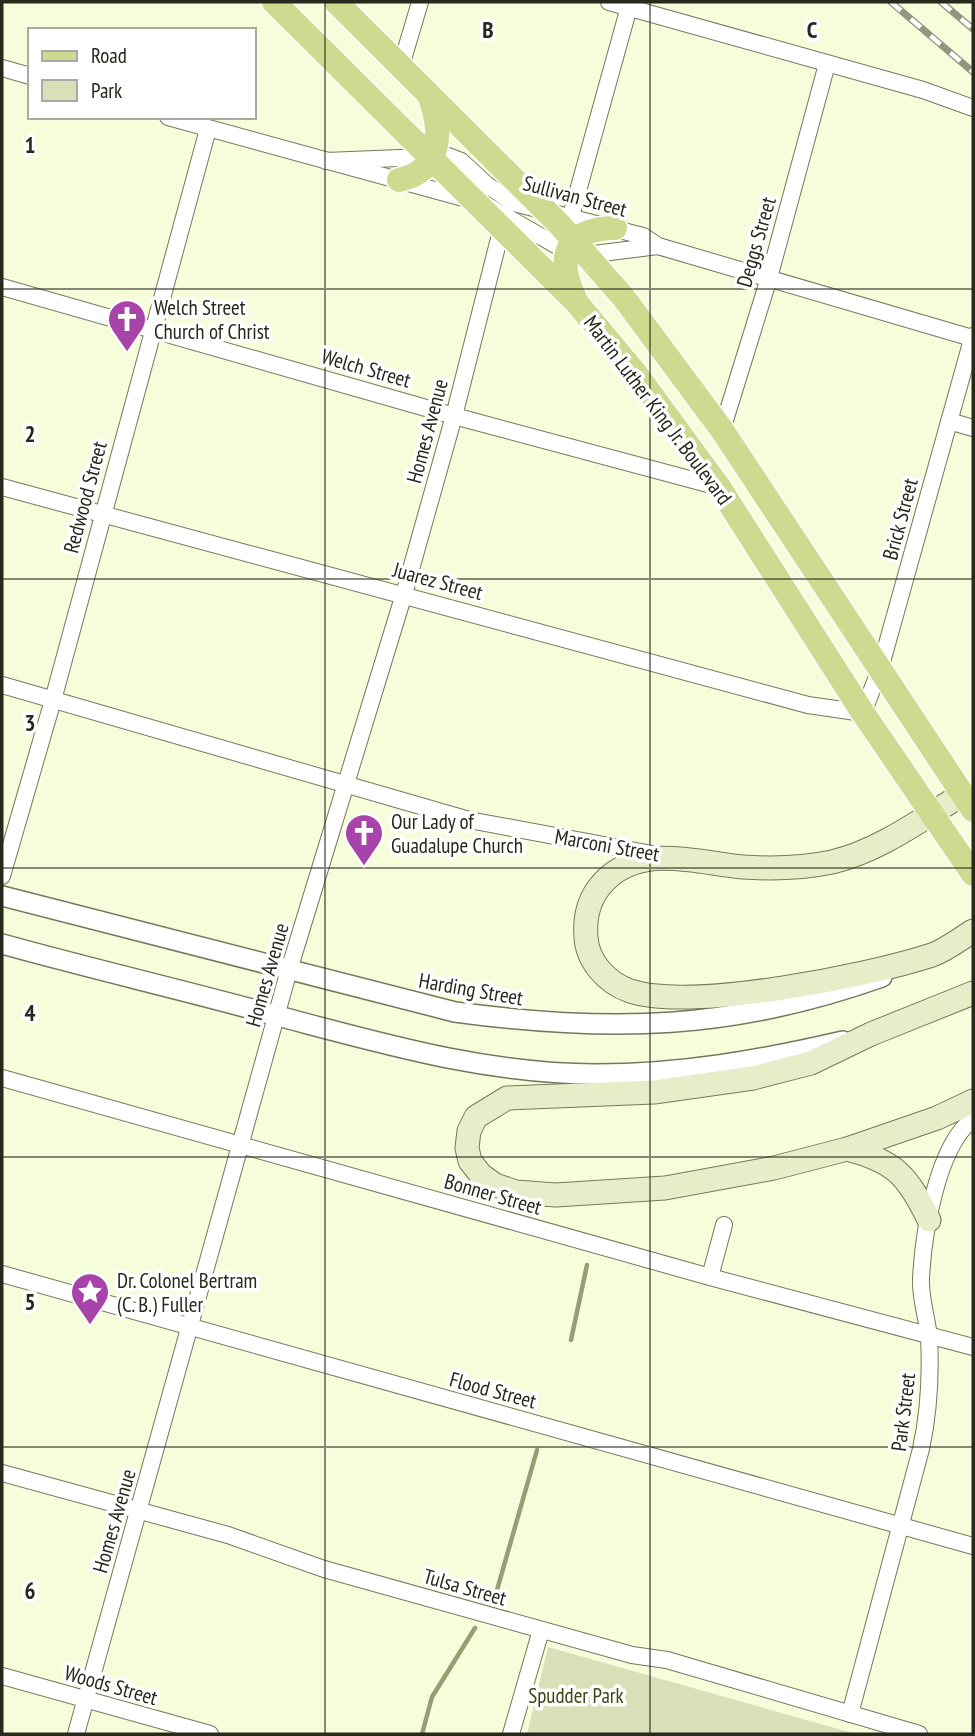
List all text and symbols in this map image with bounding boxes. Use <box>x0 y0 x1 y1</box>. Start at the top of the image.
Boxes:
text: B <box>482 15 494 44</box>
text: C <box>807 15 818 44</box>
legend <box>28 28 256 119</box>
text: Road <box>91 42 127 69</box>
text: Park <box>91 77 122 104</box>
text: 1 <box>25 130 36 159</box>
street label: Sullivan Street <box>520 169 630 223</box>
street label: Deggs Street <box>730 194 782 290</box>
place label: Welch Street Church of Christ <box>154 294 270 345</box>
church icon: Welch Street Church of Christ <box>106 298 148 353</box>
street label: Martin Luther King Jr. Boulevard <box>578 310 738 510</box>
street label: Welch Street <box>318 342 414 394</box>
street label: Homes Avenue <box>400 376 454 486</box>
text: 2 <box>25 419 36 448</box>
street label: Redwood Street <box>57 438 113 556</box>
street label: Brick Street <box>876 475 924 563</box>
street label: Juarez Street <box>389 556 486 606</box>
text: 3 <box>25 708 36 737</box>
place label: Our Lady of Guadalupe Church <box>391 808 523 859</box>
church icon: Our Lady of Guadalupe Church <box>343 812 385 867</box>
street label: Marconi Street <box>553 823 661 867</box>
street label: Homes Avenue <box>239 920 295 1030</box>
street label: Harding Street <box>417 967 525 1011</box>
text: 4 <box>25 998 36 1027</box>
street label: Bonner Street <box>441 1167 545 1221</box>
place label: Dr. Colonel Bertram (C. B.) Fuller <box>117 1267 257 1318</box>
place icon: Dr. Colonel Bertram (C. B.) Fuller <box>69 1271 111 1326</box>
text: 5 <box>25 1287 36 1316</box>
street label: Flood Street <box>447 1365 540 1415</box>
street label: Park Street <box>885 1371 921 1453</box>
street label: Homes Avenue <box>86 1466 142 1576</box>
street label: Tulsa Street <box>420 1562 510 1612</box>
text: 6 <box>25 1576 36 1605</box>
street label: Woods Street <box>61 1659 161 1711</box>
park label: Spudder Park <box>528 1682 624 1709</box>

